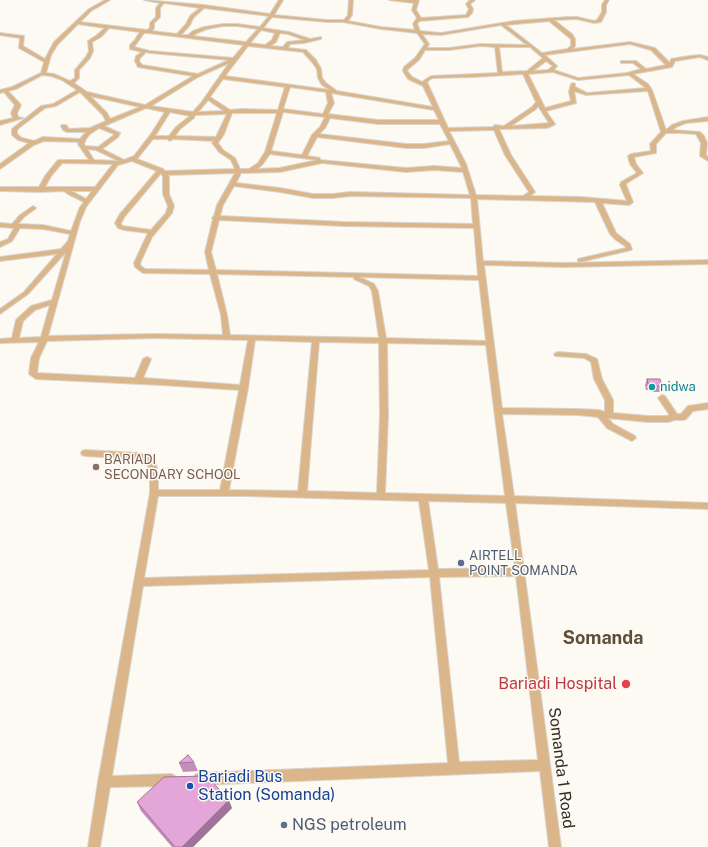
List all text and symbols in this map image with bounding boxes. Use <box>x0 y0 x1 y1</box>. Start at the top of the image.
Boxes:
place label: nidwa <box>660 379 696 395</box>
marker: nidwa <box>647 382 657 392</box>
place label: BARIADI SECONDARY SCHOOL <box>104 452 241 483</box>
marker: BARIADI SECONDARY SCHOOL <box>91 462 101 472</box>
place label: AIRTELL POINT SOMANDA <box>469 548 578 579</box>
marker: AIRTELL POINT SOMANDA <box>456 558 466 568</box>
district label: Somanda <box>563 627 643 649</box>
place label: Bariadi Hospital <box>498 674 617 694</box>
marker: Bariadi Hospital <box>620 678 632 690</box>
street label: Somanda 1 Road <box>544 706 578 830</box>
place label: Bariadi Bus Station (Somanda) <box>198 767 335 805</box>
marker: Bariadi Bus Station (Somanda) <box>185 781 195 791</box>
place label: NGS petroleum <box>292 815 407 835</box>
marker: NGS petroleum <box>279 820 289 830</box>

